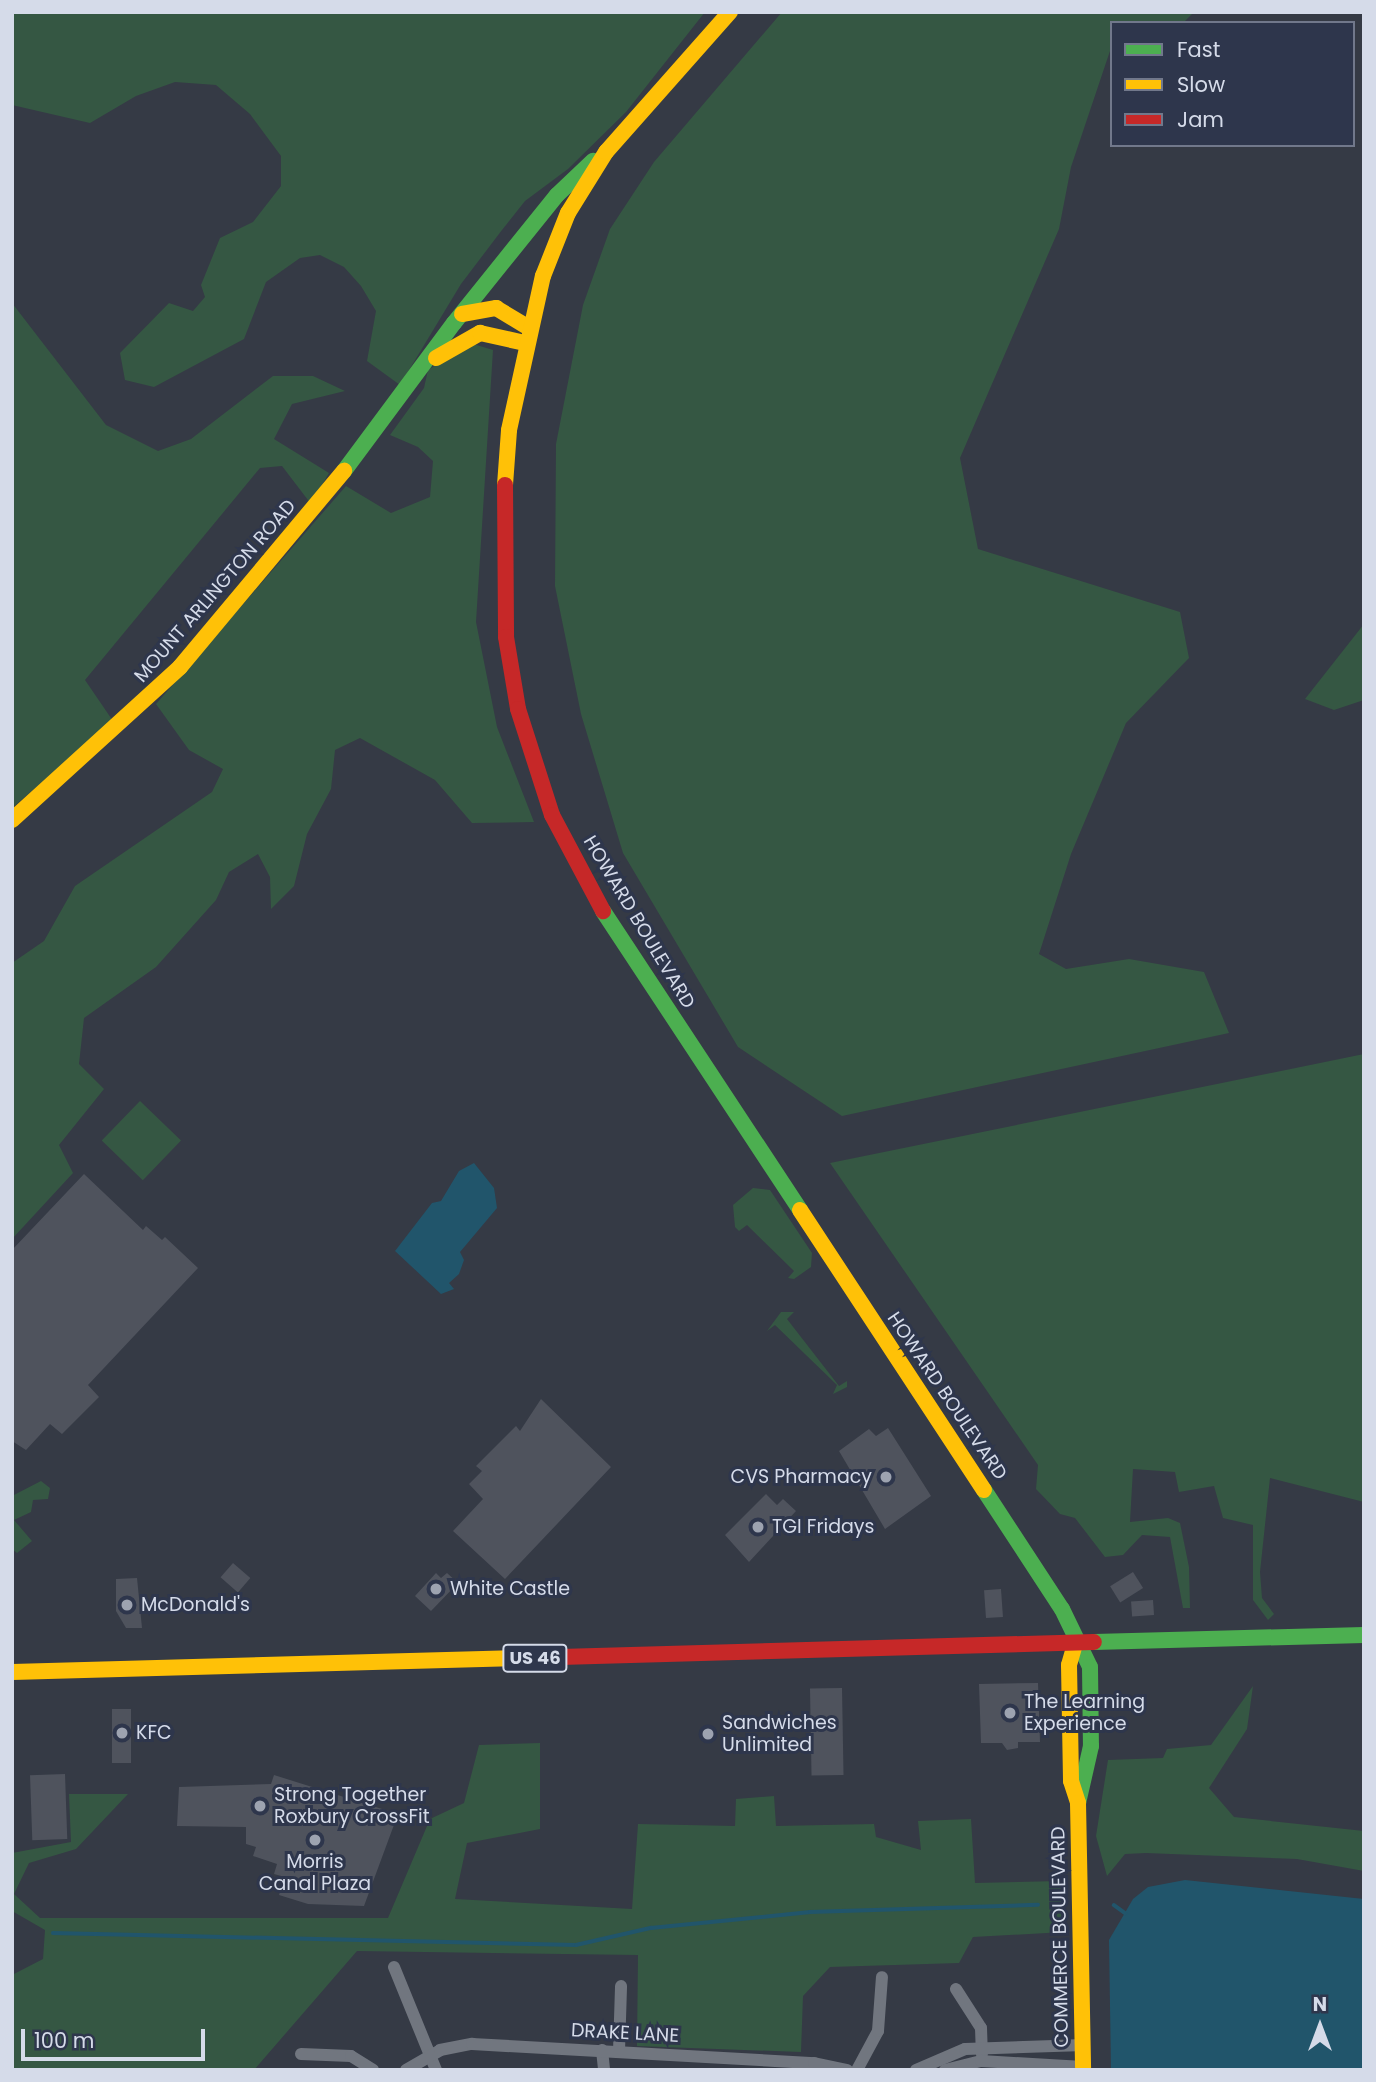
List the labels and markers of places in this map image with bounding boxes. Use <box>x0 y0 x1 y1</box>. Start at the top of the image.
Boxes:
place label: CVS Pharmacy <box>731 1466 872 1488</box>
marker: CVS Pharmacy <box>878 1469 894 1485</box>
place label: TGI Fridays <box>772 1516 874 1538</box>
marker: TGI Fridays <box>750 1519 766 1535</box>
place label: White Castle <box>450 1578 570 1600</box>
marker: White Castle <box>428 1581 444 1597</box>
place label: McDonald's <box>141 1594 250 1616</box>
marker: McDonald's <box>119 1597 135 1613</box>
place label: The Learning Experience <box>1024 1691 1145 1735</box>
marker: The Learning Experience <box>1002 1705 1018 1721</box>
place label: Sandwiches Unlimited <box>722 1712 837 1756</box>
place label: KFC <box>136 1722 172 1744</box>
marker: KFC <box>114 1725 130 1741</box>
marker: Sandwiches Unlimited <box>700 1726 716 1742</box>
place label: Strong Together Roxbury CrossFit <box>274 1784 430 1828</box>
marker: Strong Together Roxbury CrossFit <box>252 1798 268 1814</box>
marker: Morris Canal Plaza <box>307 1832 323 1848</box>
place label: Morris Canal Plaza <box>259 1851 371 1895</box>

